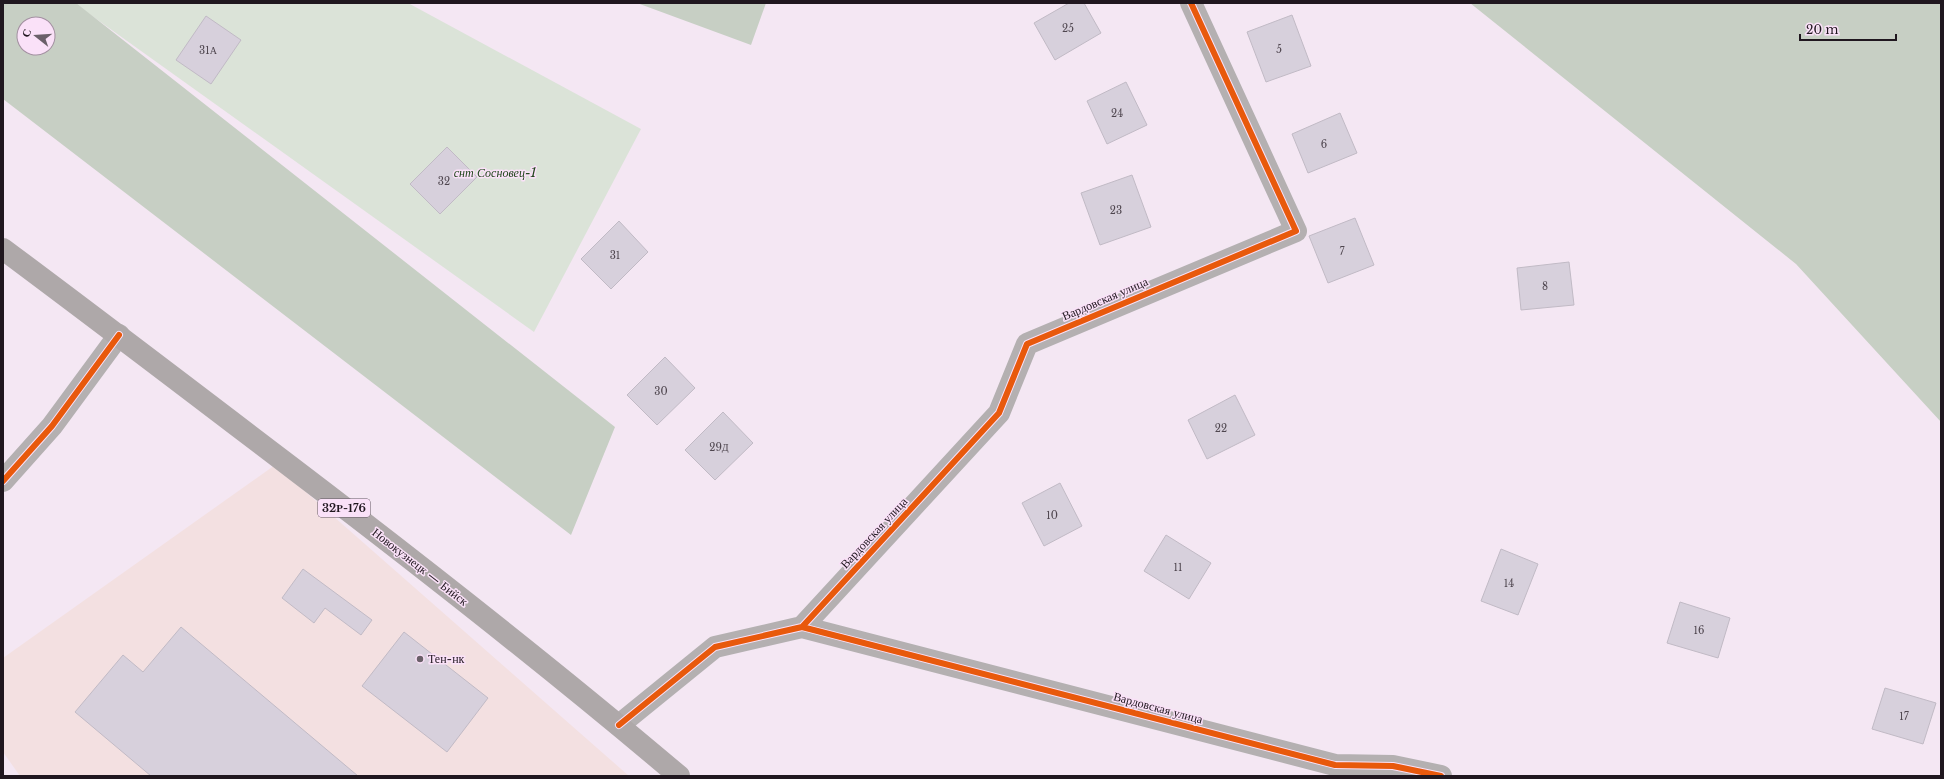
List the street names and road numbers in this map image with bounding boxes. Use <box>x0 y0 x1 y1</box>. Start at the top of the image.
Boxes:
street label: Вардовская улица <box>1060 273 1151 323</box>
street label: Вардовская улица <box>837 493 911 571</box>
road number: 32Р-176 <box>318 499 370 517</box>
street label: Новокузнецк — Бийск <box>369 524 471 609</box>
street label: Вардовская улица <box>1112 688 1205 727</box>

